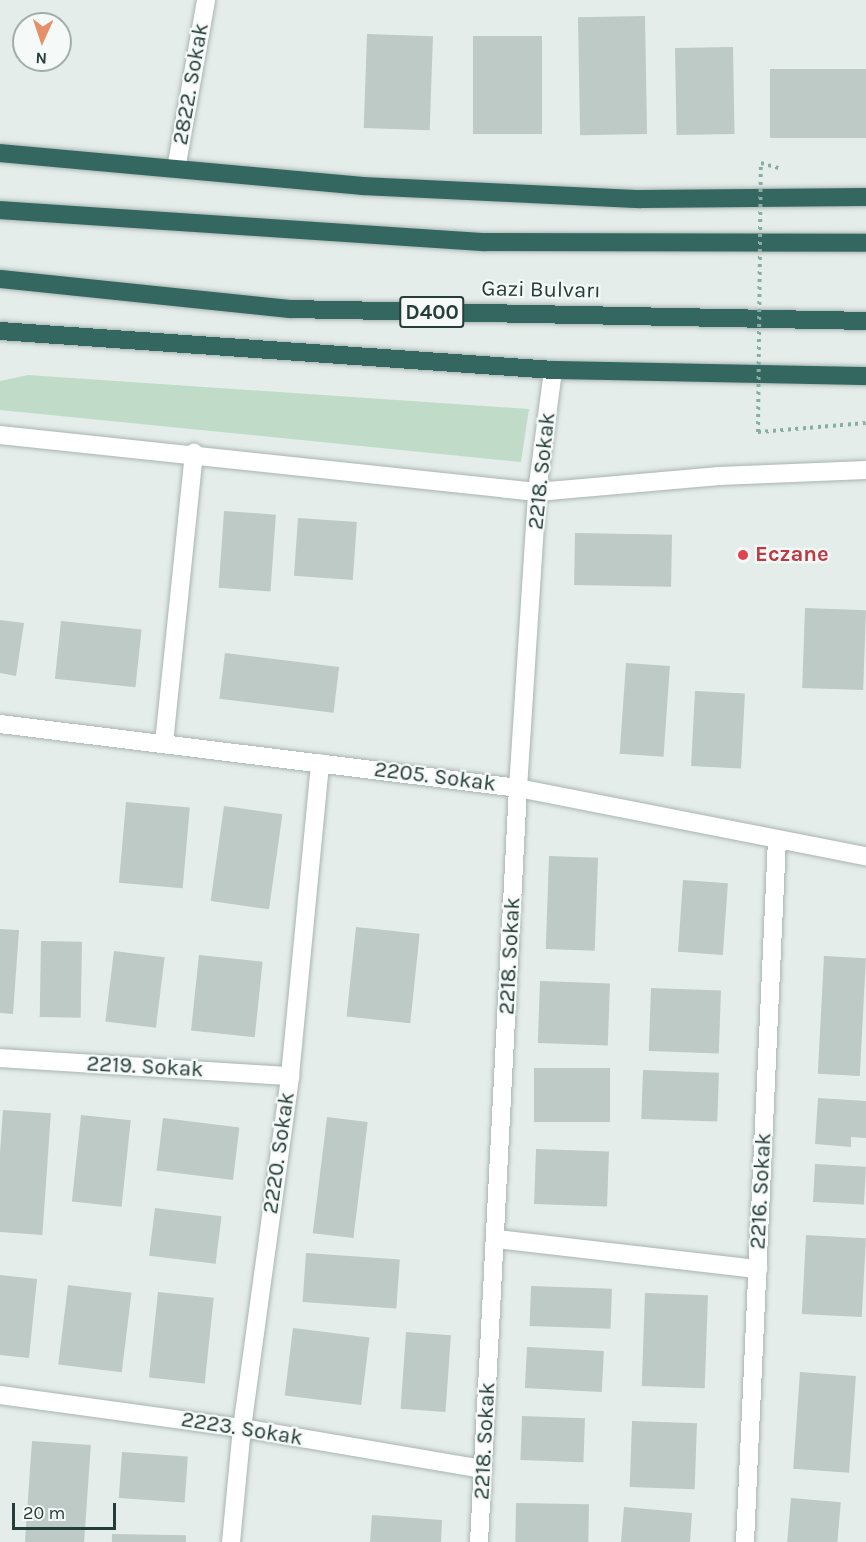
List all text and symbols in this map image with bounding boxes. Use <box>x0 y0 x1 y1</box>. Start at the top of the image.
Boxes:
north arrow <box>12 12 72 72</box>
street label: 2822. Sokak <box>167 21 215 147</box>
text: N <box>35 49 47 68</box>
street label: Gazi Bulvarı <box>481 276 601 304</box>
road number: D400 <box>399 294 465 330</box>
street label: 2218. Sokak <box>523 411 561 531</box>
place label: Eczane <box>755 542 829 568</box>
marker: Eczane <box>736 548 750 562</box>
street label: 2205. Sokak <box>373 756 497 798</box>
street label: 2218. Sokak <box>494 897 526 1015</box>
street label: 2219. Sokak <box>86 1051 204 1083</box>
street label: 2220. Sokak <box>257 1090 301 1216</box>
street label: 2216. Sokak <box>745 1132 777 1250</box>
street label: 2218. Sokak <box>469 1382 501 1500</box>
street label: 2223. Sokak <box>179 1406 305 1452</box>
scale bar <box>15 1491 118 1529</box>
text: 20 m <box>23 1502 65 1524</box>

